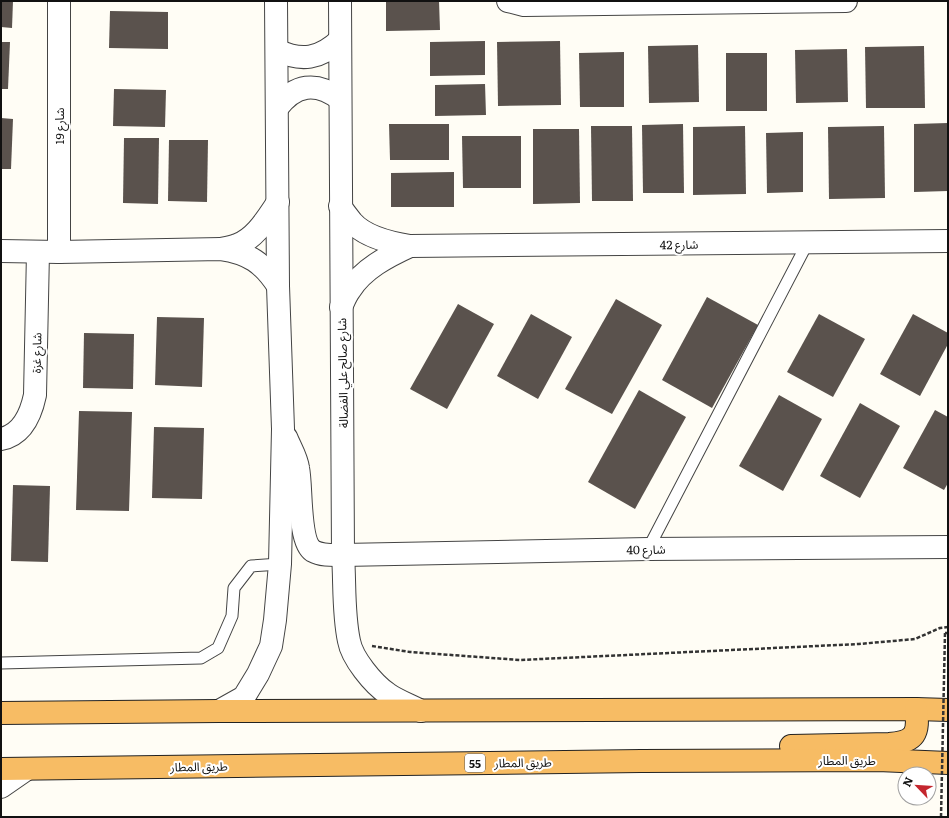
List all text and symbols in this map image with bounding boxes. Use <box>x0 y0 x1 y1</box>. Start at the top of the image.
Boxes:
street label: شارع 19 <box>50 108 69 144</box>
street label: شارع 42 <box>660 235 698 254</box>
street label: شارع صالح علي الفضالة <box>332 318 354 428</box>
street label: شارع غزة <box>27 332 46 374</box>
street label: شارع 40 <box>626 540 666 559</box>
street label: طريق المطار <box>817 751 876 769</box>
street label: طريق المطار <box>493 752 552 772</box>
road number: 55 <box>465 754 485 772</box>
street label: طريق المطار <box>169 756 228 776</box>
north arrow <box>897 766 937 806</box>
text: N <box>898 774 916 789</box>

